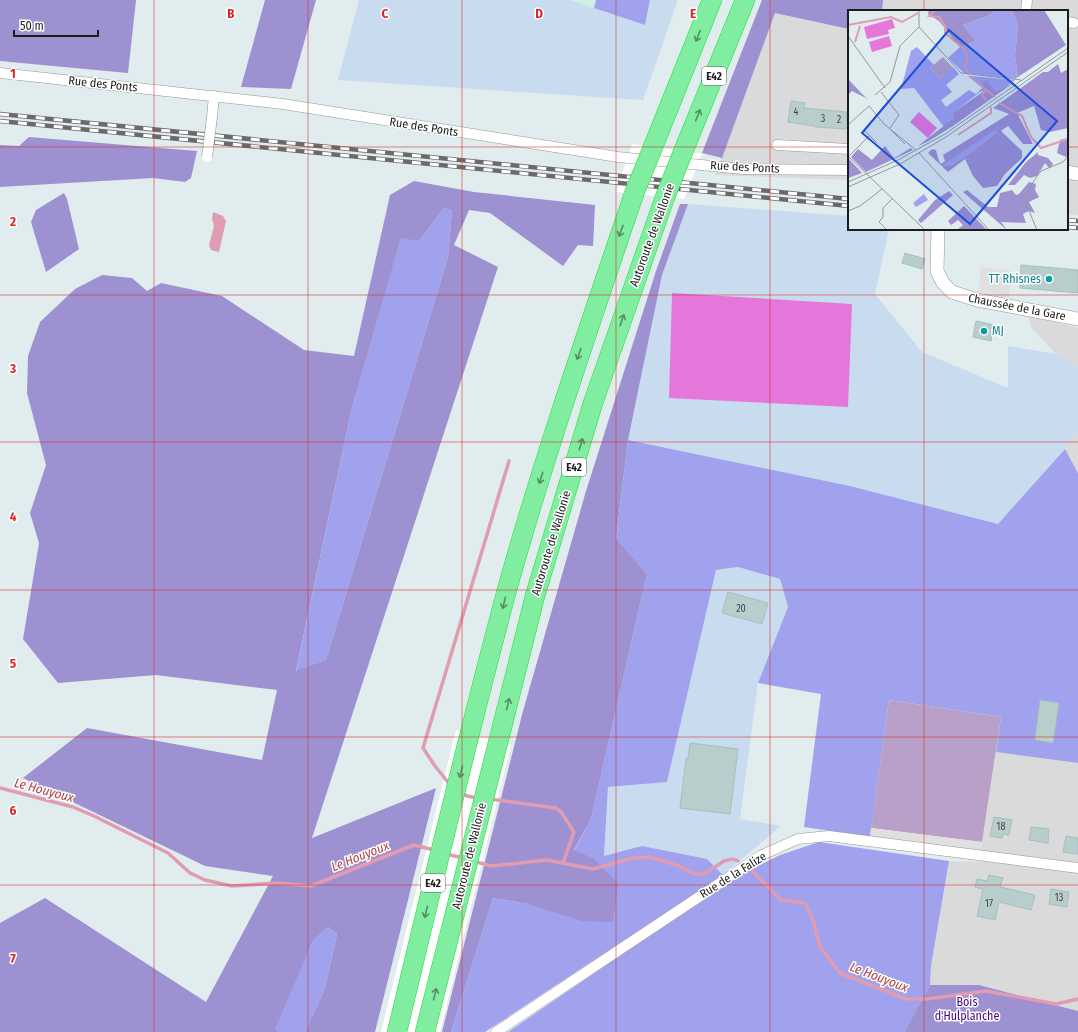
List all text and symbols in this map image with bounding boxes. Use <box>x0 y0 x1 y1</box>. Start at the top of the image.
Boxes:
text: B <box>227 6 235 21</box>
text: C <box>382 6 389 21</box>
text: D <box>535 6 543 21</box>
text: E <box>690 6 696 21</box>
inset map <box>848 10 1068 230</box>
scale bar <box>14 12 98 38</box>
text: 50 m <box>20 19 44 33</box>
one-way arrow <box>693 30 701 42</box>
text: 1 <box>10 66 16 81</box>
road number: E42 <box>702 67 726 85</box>
street label: Rue des Ponts <box>68 73 138 95</box>
house number: 4 <box>794 106 799 118</box>
one-way arrow <box>694 110 702 122</box>
house number: 3 <box>821 113 826 125</box>
house number: 2 <box>837 114 842 126</box>
street label: Rue des Ponts <box>389 115 459 139</box>
street label: Rue des Ponts <box>710 158 780 176</box>
street label: Autoroute de Wallonie <box>627 181 677 289</box>
text: 2 <box>9 214 16 229</box>
one-way arrow <box>617 225 625 237</box>
place label: TT Rhisnes <box>989 272 1041 286</box>
marker: TT Rhisnes <box>1044 274 1054 284</box>
street label: Chaussée de la Gare <box>967 291 1067 323</box>
one-way arrow <box>619 314 626 327</box>
place label: MJ <box>992 324 1004 338</box>
marker: MJ <box>979 326 989 336</box>
one-way arrow <box>575 348 583 360</box>
text: 3 <box>9 361 16 376</box>
one-way arrow <box>578 437 585 450</box>
road number: E42 <box>562 458 586 476</box>
one-way arrow <box>537 471 544 484</box>
street label: Autoroute de Wallonie <box>528 489 574 597</box>
text: 4 <box>10 509 17 524</box>
one-way arrow <box>500 596 507 609</box>
house number: 20 <box>736 603 746 615</box>
text: 5 <box>10 656 16 671</box>
one-way arrow <box>505 697 512 710</box>
one-way arrow <box>457 765 464 778</box>
water label: Le Houyoux <box>13 775 76 805</box>
street label: Autoroute de Wallonie <box>449 801 489 911</box>
text: 6 <box>10 803 17 818</box>
house number: 18 <box>997 821 1005 833</box>
water label: Le Houyoux <box>329 838 391 874</box>
street label: Rue de la Falize <box>697 849 769 901</box>
road number: E42 <box>421 874 445 892</box>
house number: 13 <box>1055 892 1064 904</box>
house number: 17 <box>985 898 993 910</box>
one-way arrow <box>422 905 430 918</box>
text: 7 <box>10 951 16 966</box>
water label: Le Houyoux <box>848 959 910 995</box>
one-way arrow <box>432 988 439 1001</box>
park label: Bois d'Hulplanche <box>935 995 999 1023</box>

